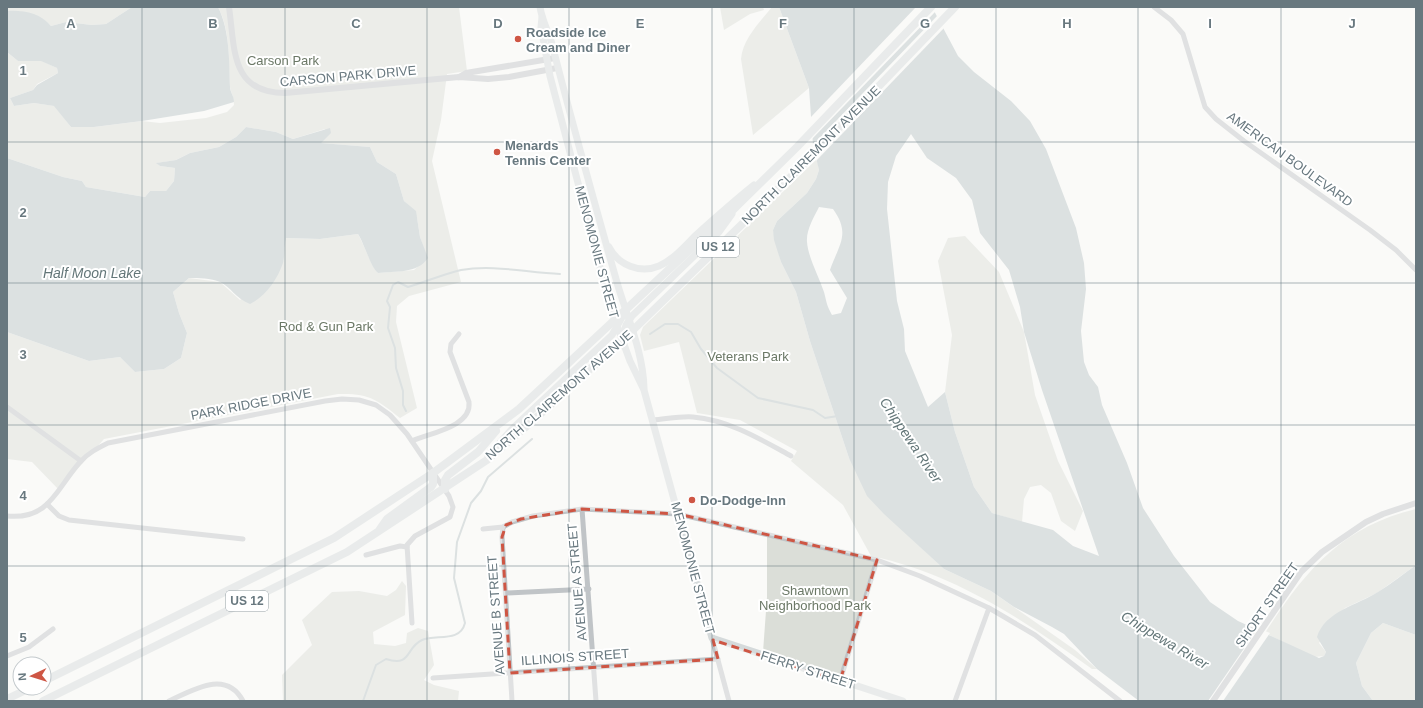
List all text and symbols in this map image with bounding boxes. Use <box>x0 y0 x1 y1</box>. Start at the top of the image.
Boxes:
text: A <box>66 16 76 31</box>
text: B <box>208 16 218 31</box>
text: C <box>351 16 361 31</box>
text: D <box>493 16 503 31</box>
text: E <box>636 16 645 31</box>
text: F <box>779 16 787 31</box>
text: G <box>920 16 930 31</box>
text: H <box>1062 16 1072 31</box>
text: I <box>1208 16 1212 31</box>
text: J <box>1348 16 1356 31</box>
place label: Roadside Ice Cream and Diner <box>526 25 630 55</box>
marker: Roadside Ice Cream and Diner <box>513 34 523 44</box>
park label: Carson Park <box>247 53 320 68</box>
text: 1 <box>19 63 27 78</box>
street label: CARSON PARK DRIVE <box>279 63 417 89</box>
street label: NORTH CLAIREMONT AVENUE <box>739 82 884 227</box>
street label: AMERICAN BOULEVARD <box>1224 108 1356 210</box>
place label: Menards Tennis Center <box>505 138 591 168</box>
marker: Menards Tennis Center <box>492 147 502 157</box>
street label: MENOMONIE STREET <box>572 184 622 320</box>
text: 2 <box>19 205 27 220</box>
road number: US 12 <box>697 237 739 257</box>
water label: Half Moon Lake <box>43 265 141 281</box>
park label: Rod & Gun Park <box>279 319 374 334</box>
street label: NORTH CLAIREMONT AVENUE <box>482 327 636 463</box>
text: 3 <box>19 347 27 362</box>
park label: Veterans Park <box>707 349 789 364</box>
street label: PARK RIDGE DRIVE <box>189 385 313 423</box>
water label: Chippewa River <box>877 395 946 487</box>
text: 4 <box>19 488 27 503</box>
place label: Do-Dodge-Inn <box>700 493 786 508</box>
marker: Do-Dodge-Inn <box>687 495 697 505</box>
street label: MENOMONIE STREET <box>668 500 718 636</box>
street label: AVENUE A STREET <box>564 522 590 642</box>
street label: AVENUE B STREET <box>484 555 508 675</box>
street label: SHORT STREET <box>1232 560 1302 650</box>
park label: Shawntown Neighborhood Park <box>759 583 872 613</box>
road number: US 12 <box>226 591 268 611</box>
water label: Chippewa River <box>1119 608 1213 673</box>
text: 5 <box>19 630 27 645</box>
street label: ILLINOIS STREET <box>520 646 630 668</box>
street label: FERRY STREET <box>759 648 857 692</box>
north arrow <box>12 656 52 696</box>
text: N <box>16 672 28 681</box>

